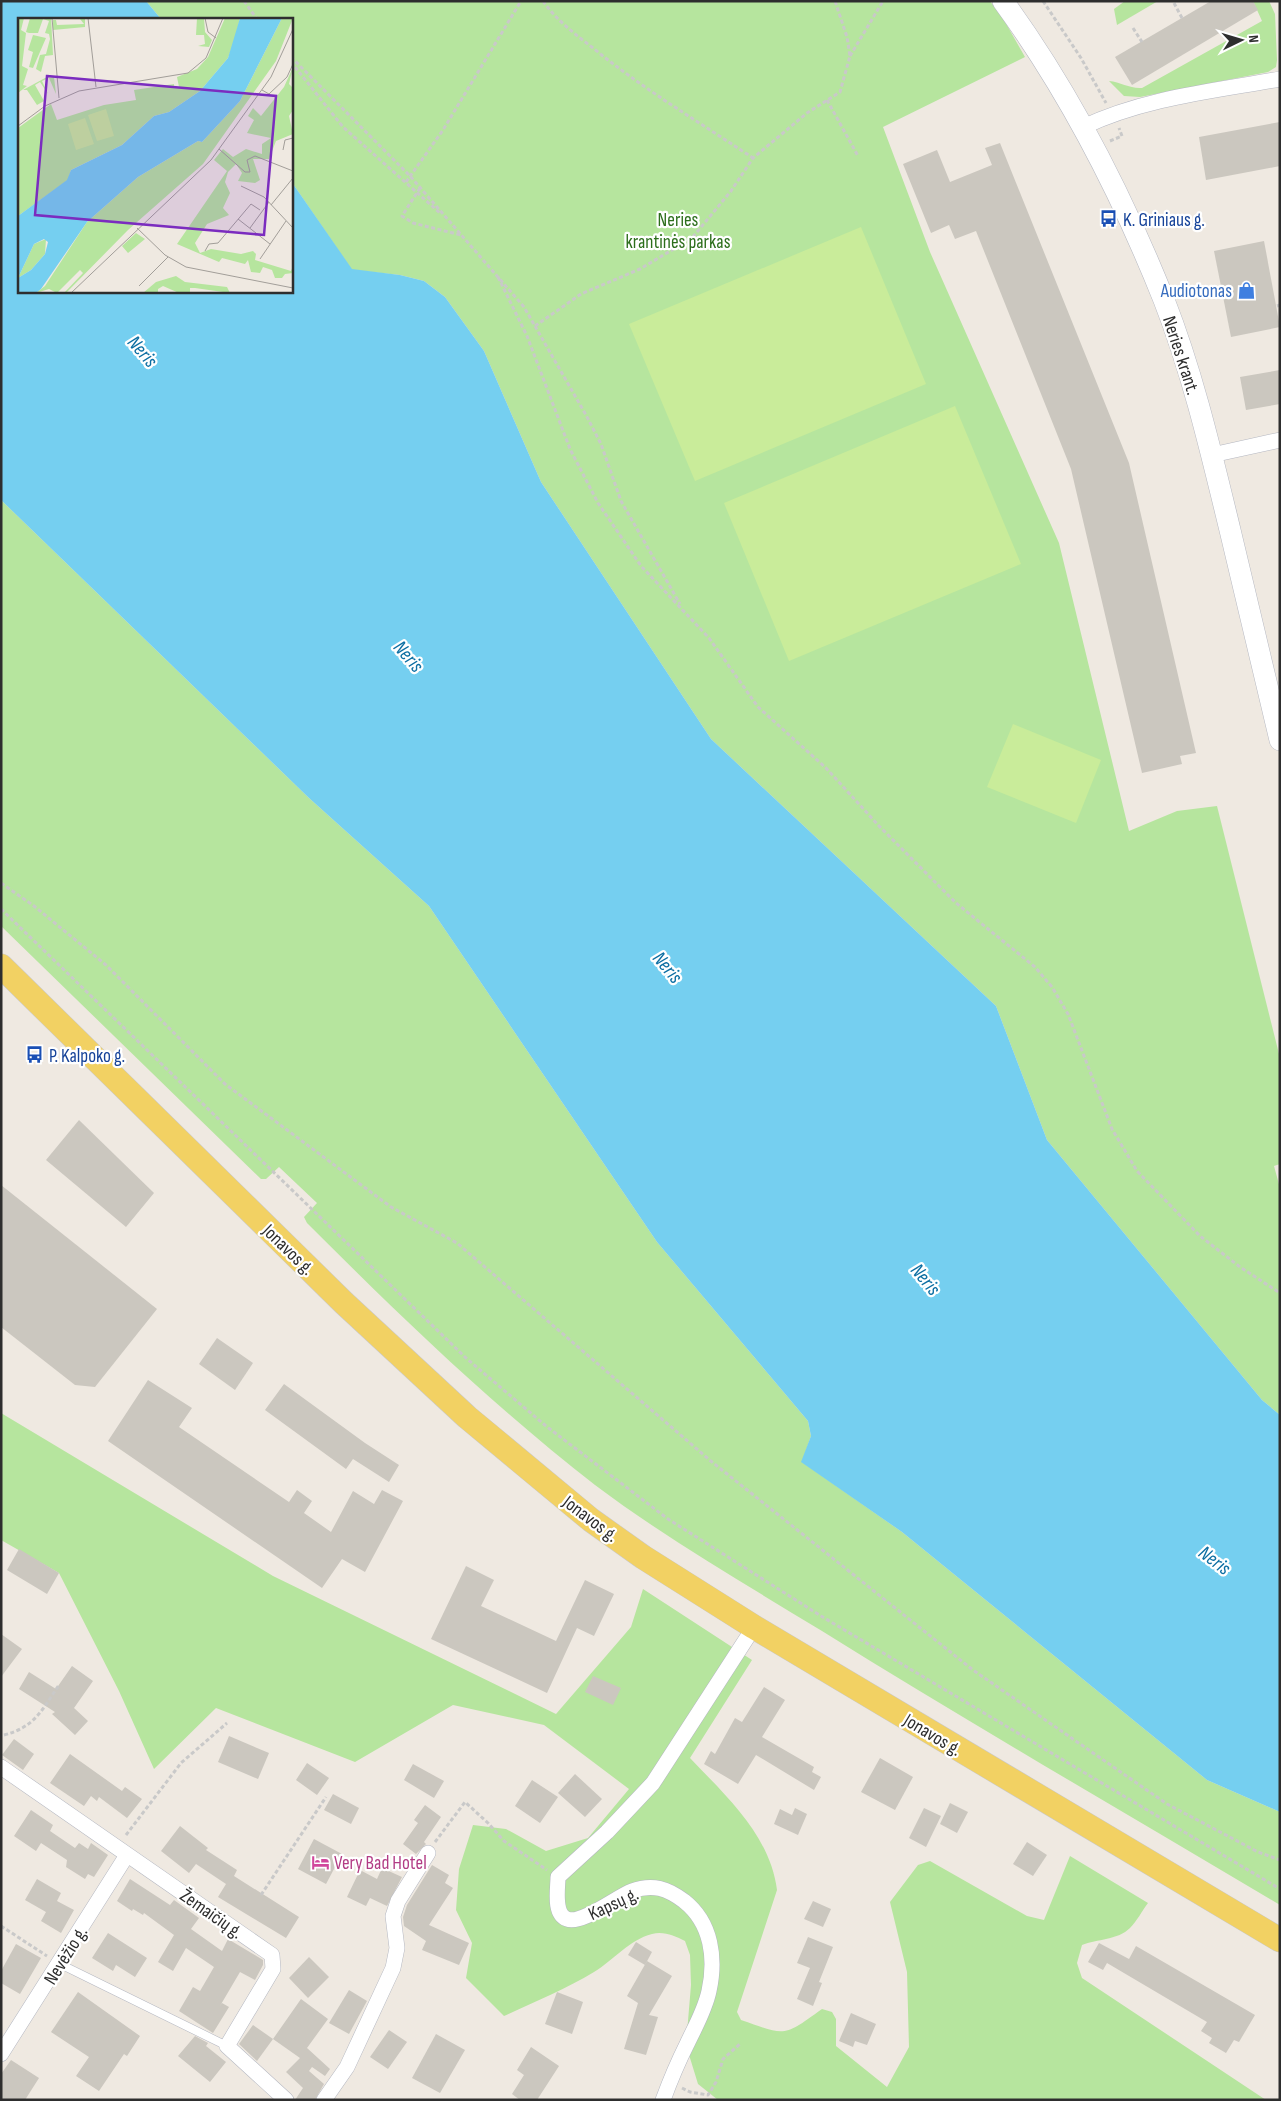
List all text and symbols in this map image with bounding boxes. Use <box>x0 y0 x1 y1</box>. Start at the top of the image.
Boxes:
north arrow <box>1216 15 1266 65</box>
inset map <box>18 18 292 292</box>
text: N <box>1245 34 1262 43</box>
park label: Neries krantinės parkas <box>626 209 731 254</box>
bus stop icon: K. Griniaus g. <box>1099 209 1119 229</box>
place label: K. Griniaus g. <box>1123 209 1205 232</box>
place label: Audiotonas <box>1160 280 1232 303</box>
shop icon: Audiotonas <box>1236 280 1256 300</box>
street label: Neries krant. <box>1157 313 1204 398</box>
water label: Neris <box>122 331 162 372</box>
water label: Neris <box>388 636 428 677</box>
water label: Neris <box>647 947 687 988</box>
bus stop icon: P. Kalpoko g. <box>25 1045 45 1065</box>
place label: P. Kalpoko g. <box>49 1045 125 1068</box>
street label: Jonavos g. <box>257 1219 319 1280</box>
water label: Neris <box>905 1259 945 1300</box>
street label: Jonavos g. <box>557 1490 622 1547</box>
water label: Neris <box>1194 1541 1235 1581</box>
street label: Jonavos g. <box>898 1709 965 1761</box>
hotel icon: Very Bad Hotel <box>310 1852 330 1872</box>
place label: Very Bad Hotel <box>334 1852 427 1875</box>
street label: Kapsų g. <box>585 1883 642 1926</box>
street label: Žemaičių g. <box>175 1884 247 1944</box>
street label: Nevėžio g. <box>39 1922 93 1989</box>

